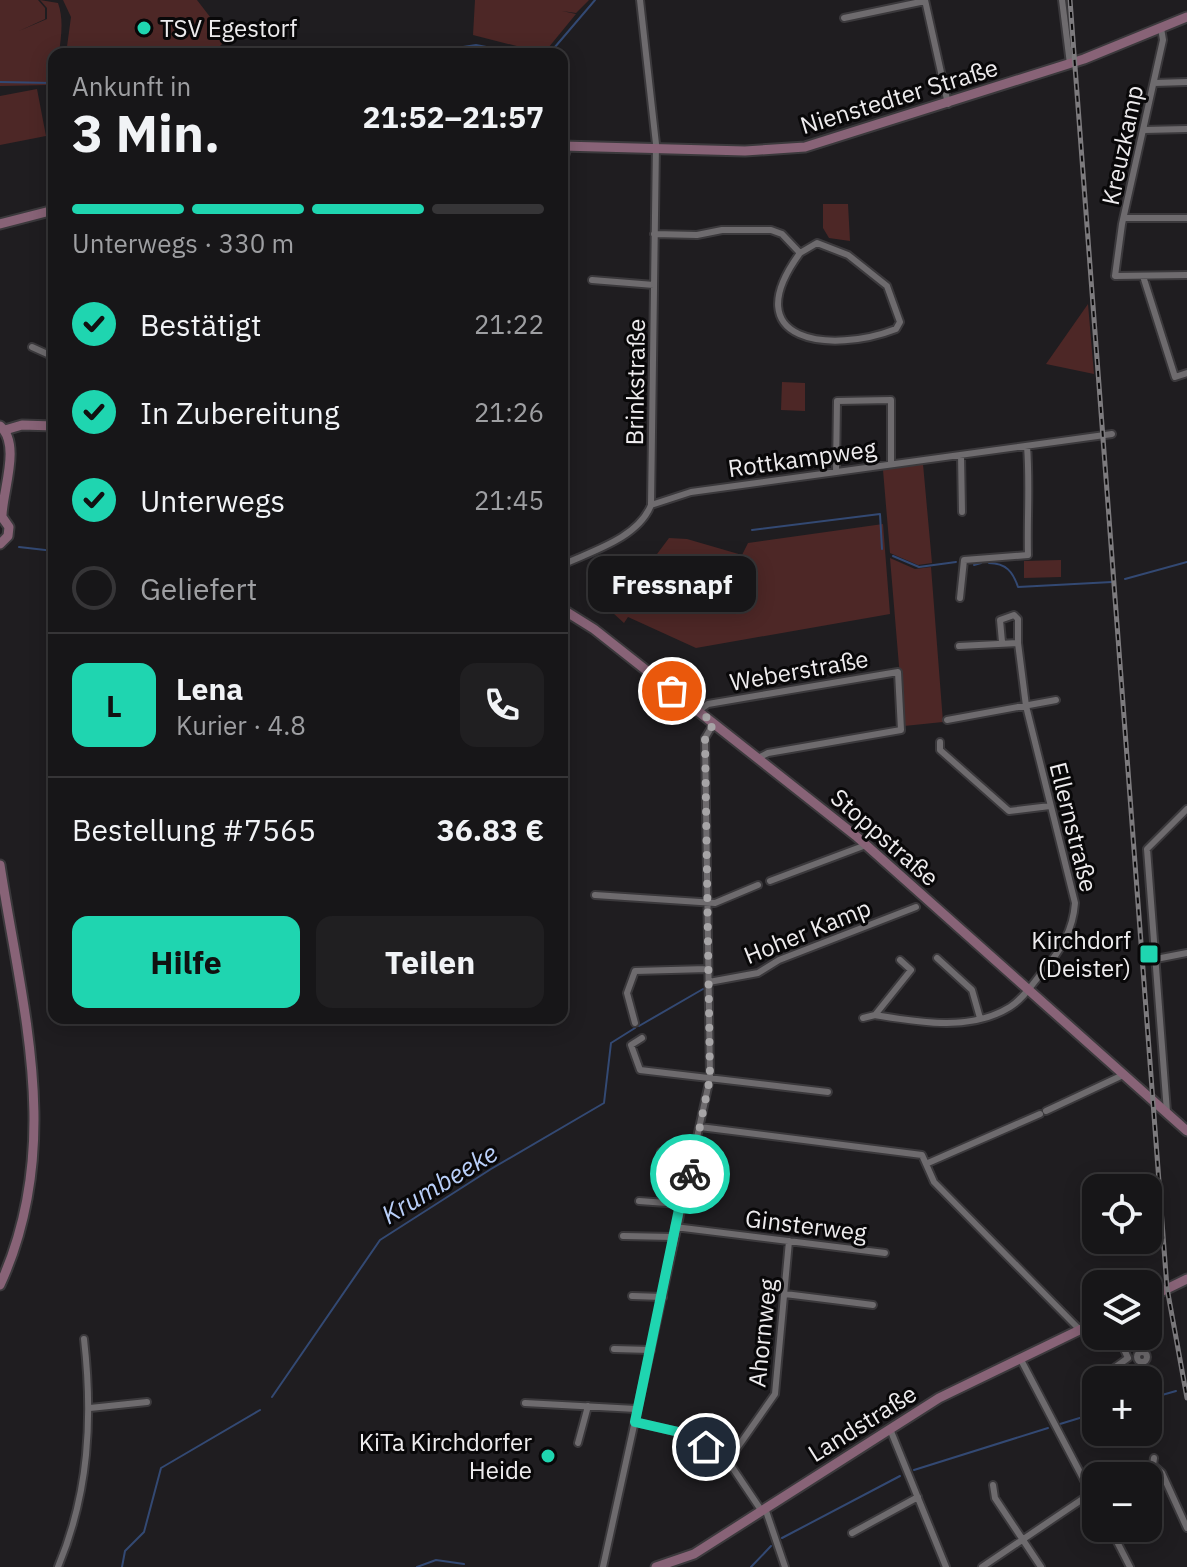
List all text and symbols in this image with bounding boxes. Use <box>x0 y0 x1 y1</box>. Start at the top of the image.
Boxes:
place label: TSV Egestorf <box>160 12 297 44</box>
marker: TSV Egestorf <box>135 19 153 37</box>
street label: Nienstedter Straße <box>796 51 1002 141</box>
text: Ankunft in <box>72 69 191 103</box>
street label: Kreuzkamp <box>1094 82 1150 208</box>
text: 21:52–21:57 <box>363 97 544 136</box>
text: 3 Min. <box>72 99 220 166</box>
text: Unterwegs · 330 m <box>72 226 294 260</box>
icon: check <box>72 302 116 346</box>
text: Bestätigt <box>140 305 261 344</box>
text: 21:22 <box>474 307 544 341</box>
street label: Brinkstraße <box>618 318 652 446</box>
icon: check <box>72 390 116 434</box>
text: In Zubereitung <box>140 393 340 432</box>
text: 21:26 <box>474 395 544 429</box>
street label: Rottkampweg <box>726 432 878 484</box>
icon: check <box>72 478 116 522</box>
text: Unterwegs <box>140 481 285 520</box>
text: 21:45 <box>474 483 544 517</box>
callout: Fressnapf <box>588 555 756 611</box>
text: Fressnapf <box>612 567 732 601</box>
text: Geliefert <box>140 569 257 608</box>
street label: Weberstraße <box>727 642 871 698</box>
pin <box>638 657 706 725</box>
button: phone <box>460 663 544 747</box>
text: Lena <box>176 669 243 708</box>
icon: bag <box>650 669 694 713</box>
text: L <box>106 686 122 725</box>
text: Kurier · 4.8 <box>176 708 306 742</box>
street label: Ellernstraße <box>1042 759 1106 895</box>
street label: Stoppstraße <box>824 781 946 893</box>
text: Bestellung #7565 <box>72 810 316 849</box>
text: 36.83 € <box>437 810 544 849</box>
street label: Hoher Kamp <box>739 891 875 971</box>
button: Hilfe <box>72 916 300 1008</box>
button: Teilen <box>316 916 544 1008</box>
place label: Kirchdorf (Deister) <box>1031 924 1131 984</box>
marker: Kirchdorf (Deister) <box>1138 943 1160 965</box>
courier <box>650 1134 730 1214</box>
water label: Krumbeeke <box>375 1135 503 1231</box>
icon: bike <box>668 1152 712 1196</box>
map controls <box>1082 1174 1162 1542</box>
button: locate <box>1082 1174 1162 1254</box>
street label: Ginsterweg <box>743 1202 869 1248</box>
button: layers <box>1082 1270 1162 1350</box>
street label: Ahornweg <box>740 1277 784 1389</box>
button: + <box>1082 1366 1162 1446</box>
street label: Landstraße <box>802 1377 922 1469</box>
pin <box>672 1413 740 1481</box>
icon: home <box>684 1425 728 1469</box>
place label: KiTa Kirchdorfer Heide <box>359 1426 532 1486</box>
marker: KiTa Kirchdorfer Heide <box>539 1447 557 1465</box>
button: − <box>1082 1462 1162 1542</box>

